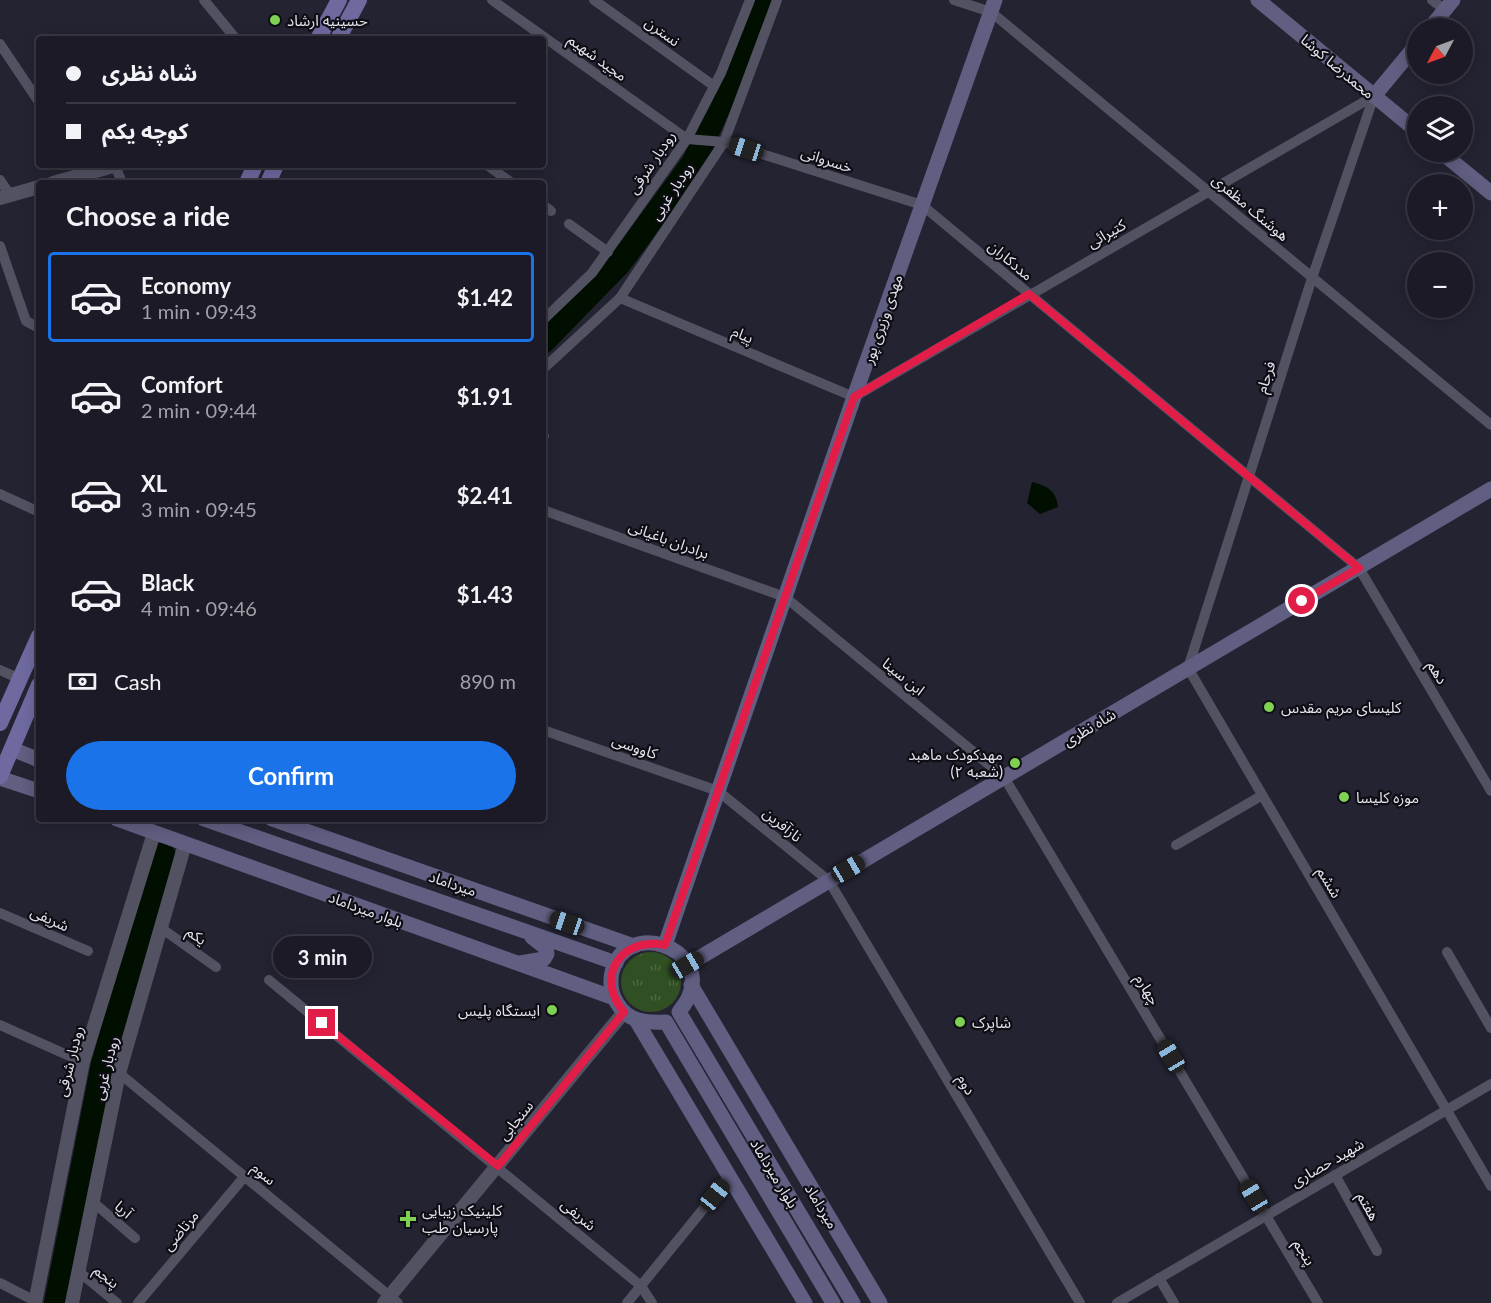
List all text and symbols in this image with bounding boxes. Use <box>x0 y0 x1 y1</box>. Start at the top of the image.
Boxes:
place label: حسینیه ارشاد <box>287 11 368 30</box>
street label: نسترن <box>642 12 684 50</box>
marker: حسینیه ارشاد <box>268 13 282 27</box>
north arrow <box>1407 18 1473 84</box>
map controls <box>1407 18 1473 318</box>
street label: مجید شهیم <box>563 30 631 87</box>
street label: محمدرضا کوشا <box>1297 30 1378 103</box>
text: شاه نظری <box>102 59 197 86</box>
button: layers <box>1407 96 1473 162</box>
text: کوچه یکم <box>102 117 189 144</box>
street label: رودبار شرقی <box>623 127 679 197</box>
car <box>726 135 766 163</box>
street label: خسروانی <box>799 142 855 177</box>
street label: رودبار غربی <box>646 159 697 224</box>
street label: هوشنگ مظفری <box>1208 170 1293 245</box>
button: + <box>1407 174 1473 240</box>
text: Choose a ride <box>66 199 230 232</box>
street label: کتیرائی <box>1083 214 1130 252</box>
street label: مددکاران <box>984 236 1037 285</box>
button: − <box>1407 252 1473 318</box>
icon: car <box>69 270 123 324</box>
text: Economy <box>141 272 231 299</box>
street label: مهدی وزیری پور <box>858 272 908 368</box>
text: $1.42 <box>457 284 513 311</box>
text: 1 min · 09:43 <box>141 299 257 323</box>
street label: پیام <box>728 321 757 349</box>
street label: فرجام <box>1251 358 1282 396</box>
icon: car <box>69 369 123 423</box>
text: Comfort <box>141 371 223 398</box>
text: $1.91 <box>457 383 513 410</box>
text: 2 min · 09:44 <box>141 398 257 422</box>
icon: car <box>69 468 123 522</box>
text: XL <box>141 470 167 497</box>
text: $2.41 <box>457 482 513 509</box>
text: 3 min · 09:45 <box>141 497 257 521</box>
street label: برادران باغیانی <box>626 516 712 563</box>
icon: car <box>69 567 123 621</box>
text: Black <box>141 569 194 596</box>
text: $1.43 <box>457 581 513 608</box>
route start <box>1288 587 1315 614</box>
text: 4 min · 09:46 <box>141 596 257 620</box>
street label: ابن سینا <box>879 654 929 699</box>
street label: دهم <box>1421 657 1452 689</box>
icon: cash <box>66 665 99 698</box>
text: Cash <box>114 668 161 695</box>
text: 890 m <box>460 669 516 693</box>
place label: کلیسای مریم مقدس <box>1281 698 1402 719</box>
marker: کلیسای مریم مقدس <box>1262 700 1276 714</box>
street label: شاه نظری <box>1059 704 1119 751</box>
street label: کاووسی <box>610 730 661 763</box>
button: Confirm <box>66 741 516 810</box>
place label: مهدکودک ماهبد (شعبه ۲) <box>908 745 1003 780</box>
marker: مهدکودک ماهبد (شعبه ۲) <box>1008 756 1022 770</box>
place label: موزه کلیسا <box>1356 788 1419 807</box>
marker: موزه کلیسا <box>1337 790 1351 804</box>
street label: نازآفرین <box>759 803 806 846</box>
car <box>828 852 868 886</box>
street label: ششم <box>1311 863 1346 902</box>
street label: میرداماد <box>427 866 479 900</box>
street label: بلوار میرداماد <box>326 887 406 932</box>
street label: شریفی <box>28 902 72 935</box>
car <box>547 909 587 937</box>
street label: یکم <box>182 922 211 951</box>
callout: 3 min <box>272 936 372 978</box>
text: 3 min <box>298 945 347 969</box>
car <box>667 948 707 982</box>
street label: چهارم <box>1129 970 1164 1009</box>
place label: ایستگاه پلیس <box>458 1001 540 1021</box>
marker: ایستگاه پلیس <box>545 1003 559 1017</box>
route end <box>308 1009 335 1036</box>
place label: شاپرک <box>972 1013 1011 1033</box>
marker: شاپرک <box>953 1015 967 1029</box>
street label: رودبار شرقی <box>52 1024 87 1098</box>
street label: رودبار غربی <box>88 1034 123 1102</box>
car <box>1154 1036 1188 1076</box>
street label: دوم <box>951 1070 980 1099</box>
street label: سنجابی <box>494 1096 537 1144</box>
street label: شهید حصاری <box>1287 1134 1367 1191</box>
street label: بلوار میرداماد <box>746 1135 803 1211</box>
street label: سوم <box>246 1158 280 1191</box>
car <box>697 1175 733 1215</box>
car <box>1237 1176 1271 1216</box>
street label: میرداماد <box>801 1180 842 1232</box>
street label: هفتم <box>1351 1188 1384 1225</box>
street label: شریفی <box>557 1194 600 1235</box>
street label: آریا <box>111 1196 137 1223</box>
place label: کلینیک زیبایی پارسیان طب <box>422 1201 503 1238</box>
street label: مرتاضی <box>158 1206 203 1254</box>
marker: کلینیک زیبایی پارسیان طب <box>399 1210 417 1228</box>
street label: پنجم <box>1288 1236 1320 1270</box>
street label: پنجم <box>89 1260 123 1294</box>

